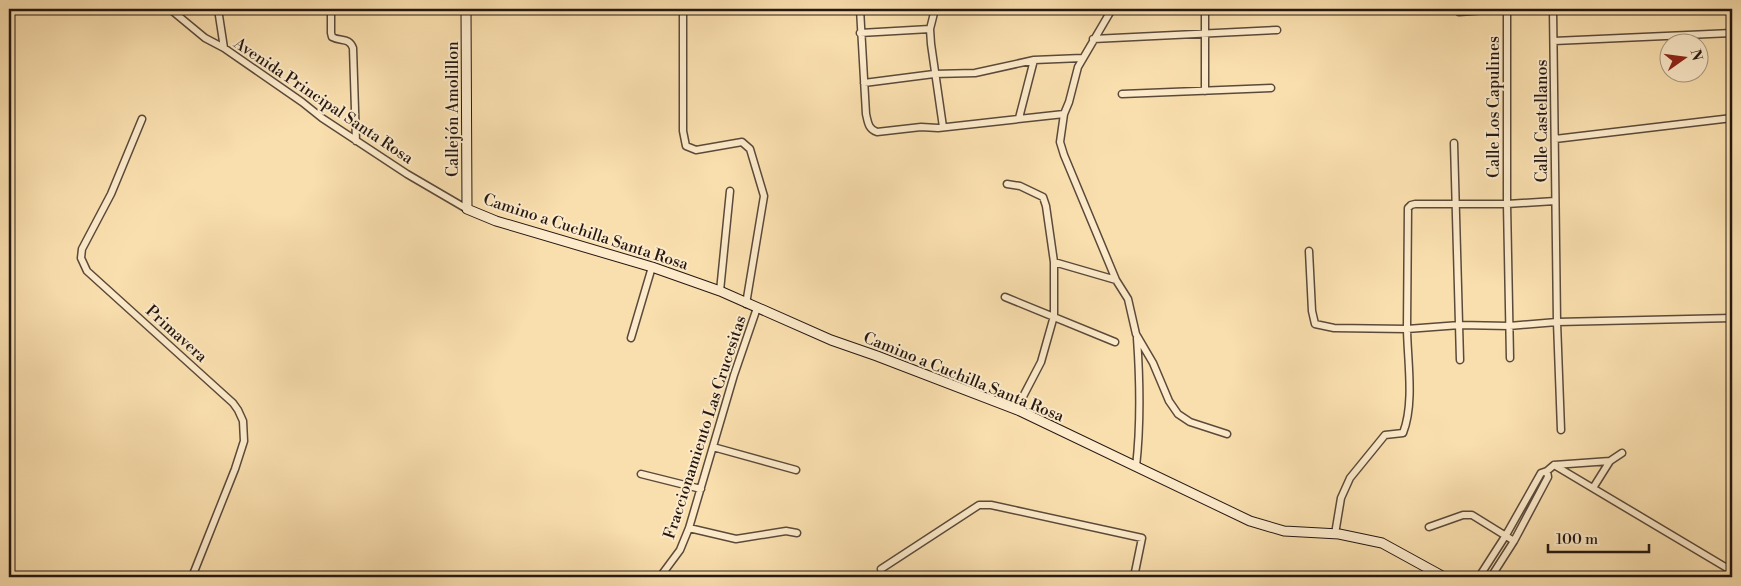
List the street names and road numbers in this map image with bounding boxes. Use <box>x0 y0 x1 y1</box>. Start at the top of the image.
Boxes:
street label: Avenida Principal Santa Rosa <box>229 33 418 169</box>
street label: Calle Los Capulines <box>1484 36 1504 178</box>
street label: Callejón Amolillon <box>443 41 463 177</box>
street label: Calle Castellanos <box>1532 60 1552 182</box>
street label: Camino a Cuchilla Santa Rosa <box>481 189 692 275</box>
street label: Primavera <box>141 301 212 367</box>
street label: Fraccionamiento Las Crucesitas <box>659 313 751 542</box>
street label: Camino a Cuchilla Santa Rosa <box>860 327 1068 427</box>

